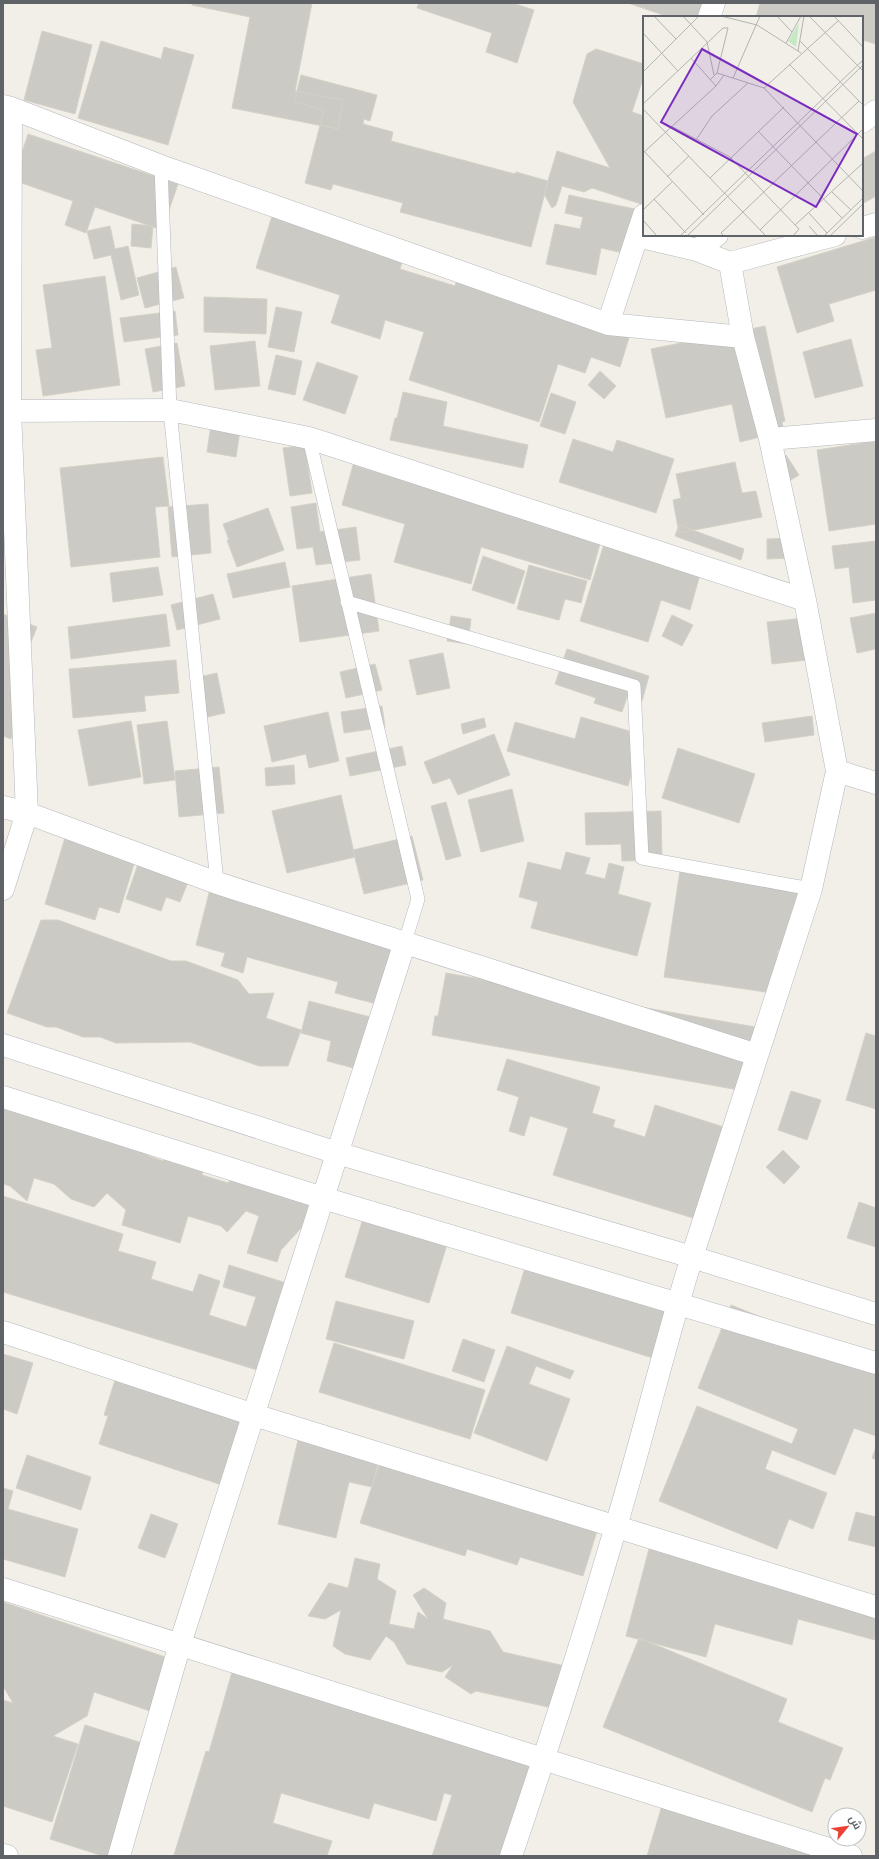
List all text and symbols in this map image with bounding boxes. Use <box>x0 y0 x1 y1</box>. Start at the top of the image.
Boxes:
inset map <box>643 16 863 236</box>
north arrow <box>827 1807 867 1847</box>
text: ش <box>846 1813 864 1832</box>

